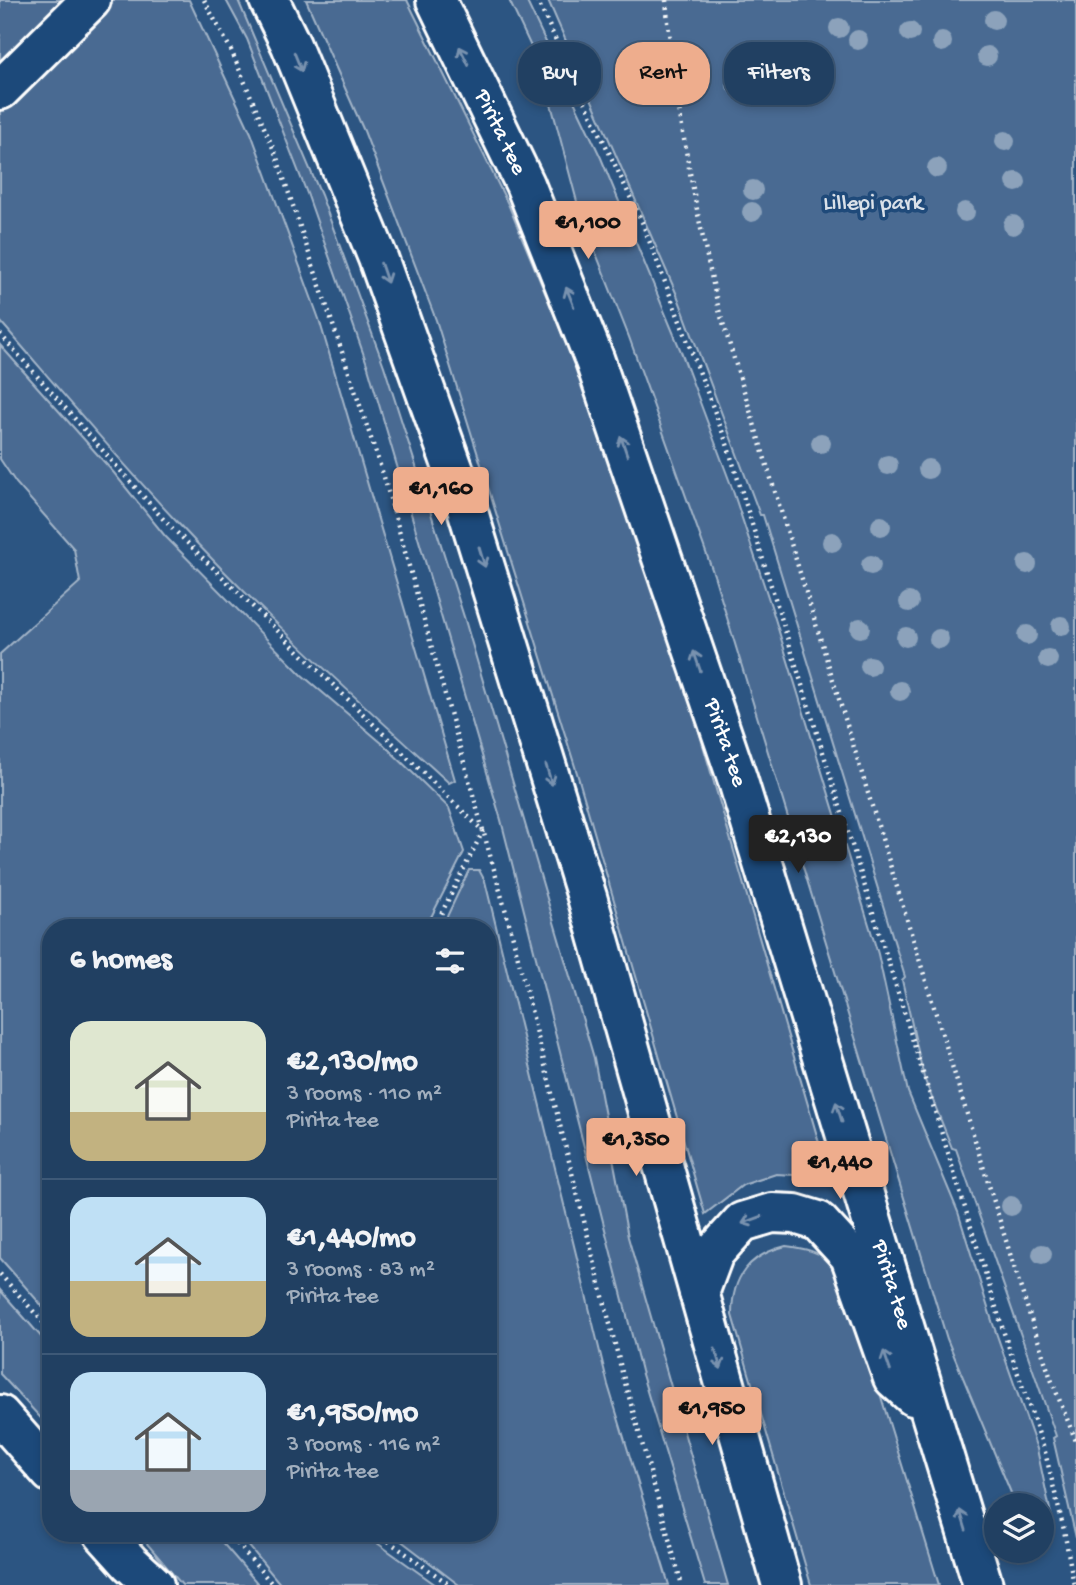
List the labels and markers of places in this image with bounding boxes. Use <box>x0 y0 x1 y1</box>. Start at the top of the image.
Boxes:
pin: €1,100 <box>531 202 645 261</box>
pin: €1,160 <box>384 468 498 527</box>
pin: €2,130 <box>741 816 855 875</box>
pin: €1,350 <box>579 1118 693 1178</box>
pin: €1,440 <box>783 1142 897 1201</box>
pin: €1,950 <box>655 1388 769 1447</box>

